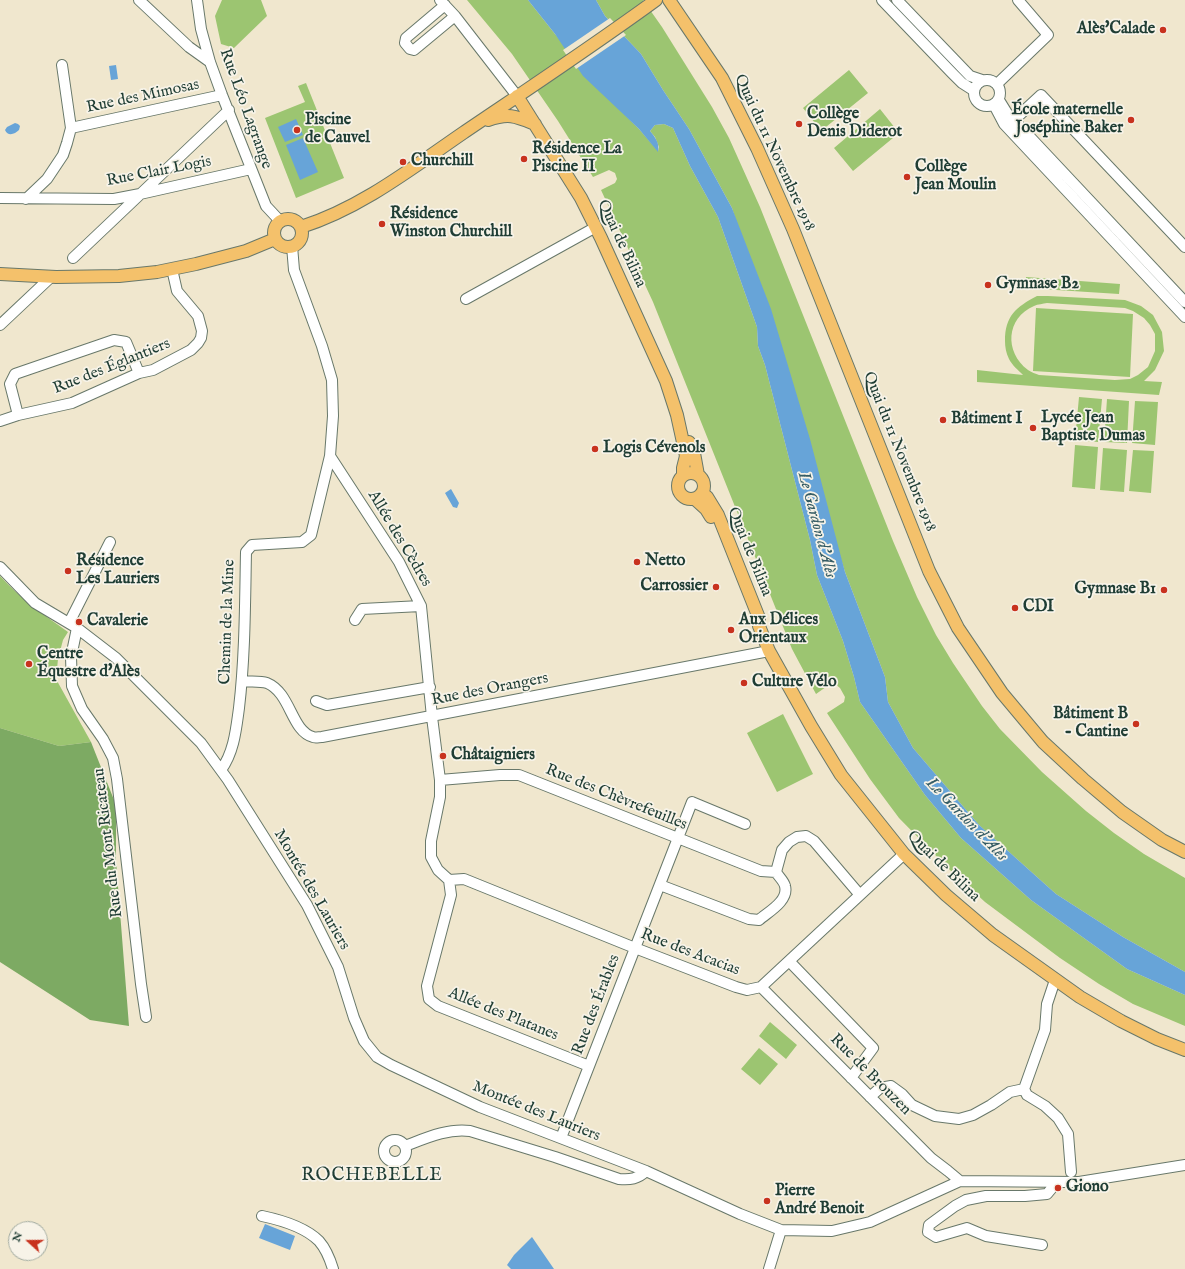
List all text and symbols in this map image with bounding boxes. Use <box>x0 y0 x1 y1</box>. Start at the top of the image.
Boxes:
place label: Alès'Calade <box>1077 20 1155 40</box>
marker: Alès'Calade <box>1158 25 1168 35</box>
street label: Rue Léo Lagrange <box>214 46 276 172</box>
street label: Quai du 11 Novembre 1918 <box>729 72 819 234</box>
street label: Rue des Mimosas <box>85 76 201 118</box>
place label: École maternelle Joséphine Baker <box>1011 101 1123 139</box>
place label: Collège Denis Diderot <box>807 105 902 143</box>
place label: Piscine de Cauvel <box>305 111 370 149</box>
marker: École maternelle Joséphine Baker <box>1126 115 1136 125</box>
marker: Collège Denis Diderot <box>794 119 804 129</box>
marker: Piscine de Cauvel <box>292 125 302 135</box>
place label: Résidence La Piscine II <box>532 140 622 178</box>
street label: Rue Clair Logis <box>105 152 213 192</box>
place label: Churchill <box>411 152 473 172</box>
marker: Résidence La Piscine II <box>519 154 529 164</box>
marker: Churchill <box>398 157 408 167</box>
place label: Collège Jean Moulin <box>915 158 996 196</box>
marker: Collège Jean Moulin <box>902 172 912 182</box>
street label: Quai de Bilina <box>592 197 650 291</box>
place label: Résidence Winston Churchill <box>390 205 512 243</box>
marker: Résidence Winston Churchill <box>377 219 387 229</box>
place label: Gymnase B2 <box>996 275 1079 295</box>
marker: Gymnase B2 <box>983 280 993 290</box>
street label: Rue des Églantiers <box>51 335 173 399</box>
street label: Quai du 11 Novembre 1918 <box>858 369 940 535</box>
place label: Lycée Jean Baptiste Dumas <box>1041 409 1145 447</box>
place label: Bâtiment I <box>951 410 1022 430</box>
marker: Bâtiment I <box>938 415 948 425</box>
marker: Lycée Jean Baptiste Dumas <box>1028 423 1038 433</box>
place label: Logis Cévenols <box>603 439 705 459</box>
marker: Logis Cévenols <box>590 444 600 454</box>
water label: Le Gardon d'Alès <box>792 470 840 580</box>
street label: Allée des Cèdres <box>363 487 435 591</box>
street label: Quai de Bilina <box>722 505 776 599</box>
place label: Résidence Les Lauriers <box>76 552 159 590</box>
place label: Netto <box>645 552 685 572</box>
marker: Netto <box>632 557 642 567</box>
street label: Chemin de la Mine <box>216 559 240 685</box>
marker: Résidence Les Lauriers <box>63 566 73 576</box>
place label: Carrossier <box>641 577 708 597</box>
place label: Gymnase B1 <box>1075 580 1156 600</box>
marker: Carrossier <box>711 582 721 592</box>
marker: Gymnase B1 <box>1159 585 1169 595</box>
place label: CDI <box>1023 598 1054 618</box>
marker: CDI <box>1010 603 1020 613</box>
place label: Aux Délices Orientaux <box>739 611 818 649</box>
place label: Cavalerie <box>87 612 148 632</box>
marker: Cavalerie <box>74 617 84 627</box>
marker: Aux Délices Orientaux <box>726 625 736 635</box>
place label: Centre Équestre d'Alès <box>37 645 140 683</box>
marker: Centre Équestre d'Alès <box>24 659 34 669</box>
street label: Rue des Orangers <box>430 669 550 711</box>
place label: Culture Vélo <box>752 673 837 693</box>
marker: Culture Vélo <box>739 678 749 688</box>
place label: Bâtiment B - Cantine <box>1053 705 1128 743</box>
marker: Bâtiment B - Cantine <box>1131 719 1141 729</box>
place label: Châtaigniers <box>451 746 535 766</box>
marker: Châtaigniers <box>438 751 448 761</box>
street label: Rue des Chèvrefeuilles <box>542 761 690 835</box>
street label: Rue du Mont Ricateau <box>90 767 128 919</box>
water label: Le Gardon d'Alès <box>921 774 1011 866</box>
street label: Montée des Lauriers <box>269 826 353 954</box>
street label: Quai de Bilina <box>902 827 984 907</box>
street label: Rue des Acacias <box>638 925 742 981</box>
street label: Rue des Érables <box>569 952 625 1058</box>
street label: Allée des Platanes <box>445 984 561 1046</box>
street label: Rue de Brouzen <box>825 1030 915 1120</box>
street label: Montée des Lauriers <box>469 1078 603 1146</box>
district label: ROCHEBELLE <box>301 1165 443 1187</box>
place label: Giono <box>1066 1178 1109 1198</box>
place label: Pierre André Benoit <box>775 1182 864 1220</box>
marker: Giono <box>1053 1183 1063 1193</box>
marker: Pierre André Benoit <box>762 1196 772 1206</box>
north arrow <box>8 1221 48 1261</box>
text: N <box>9 1230 26 1244</box>

